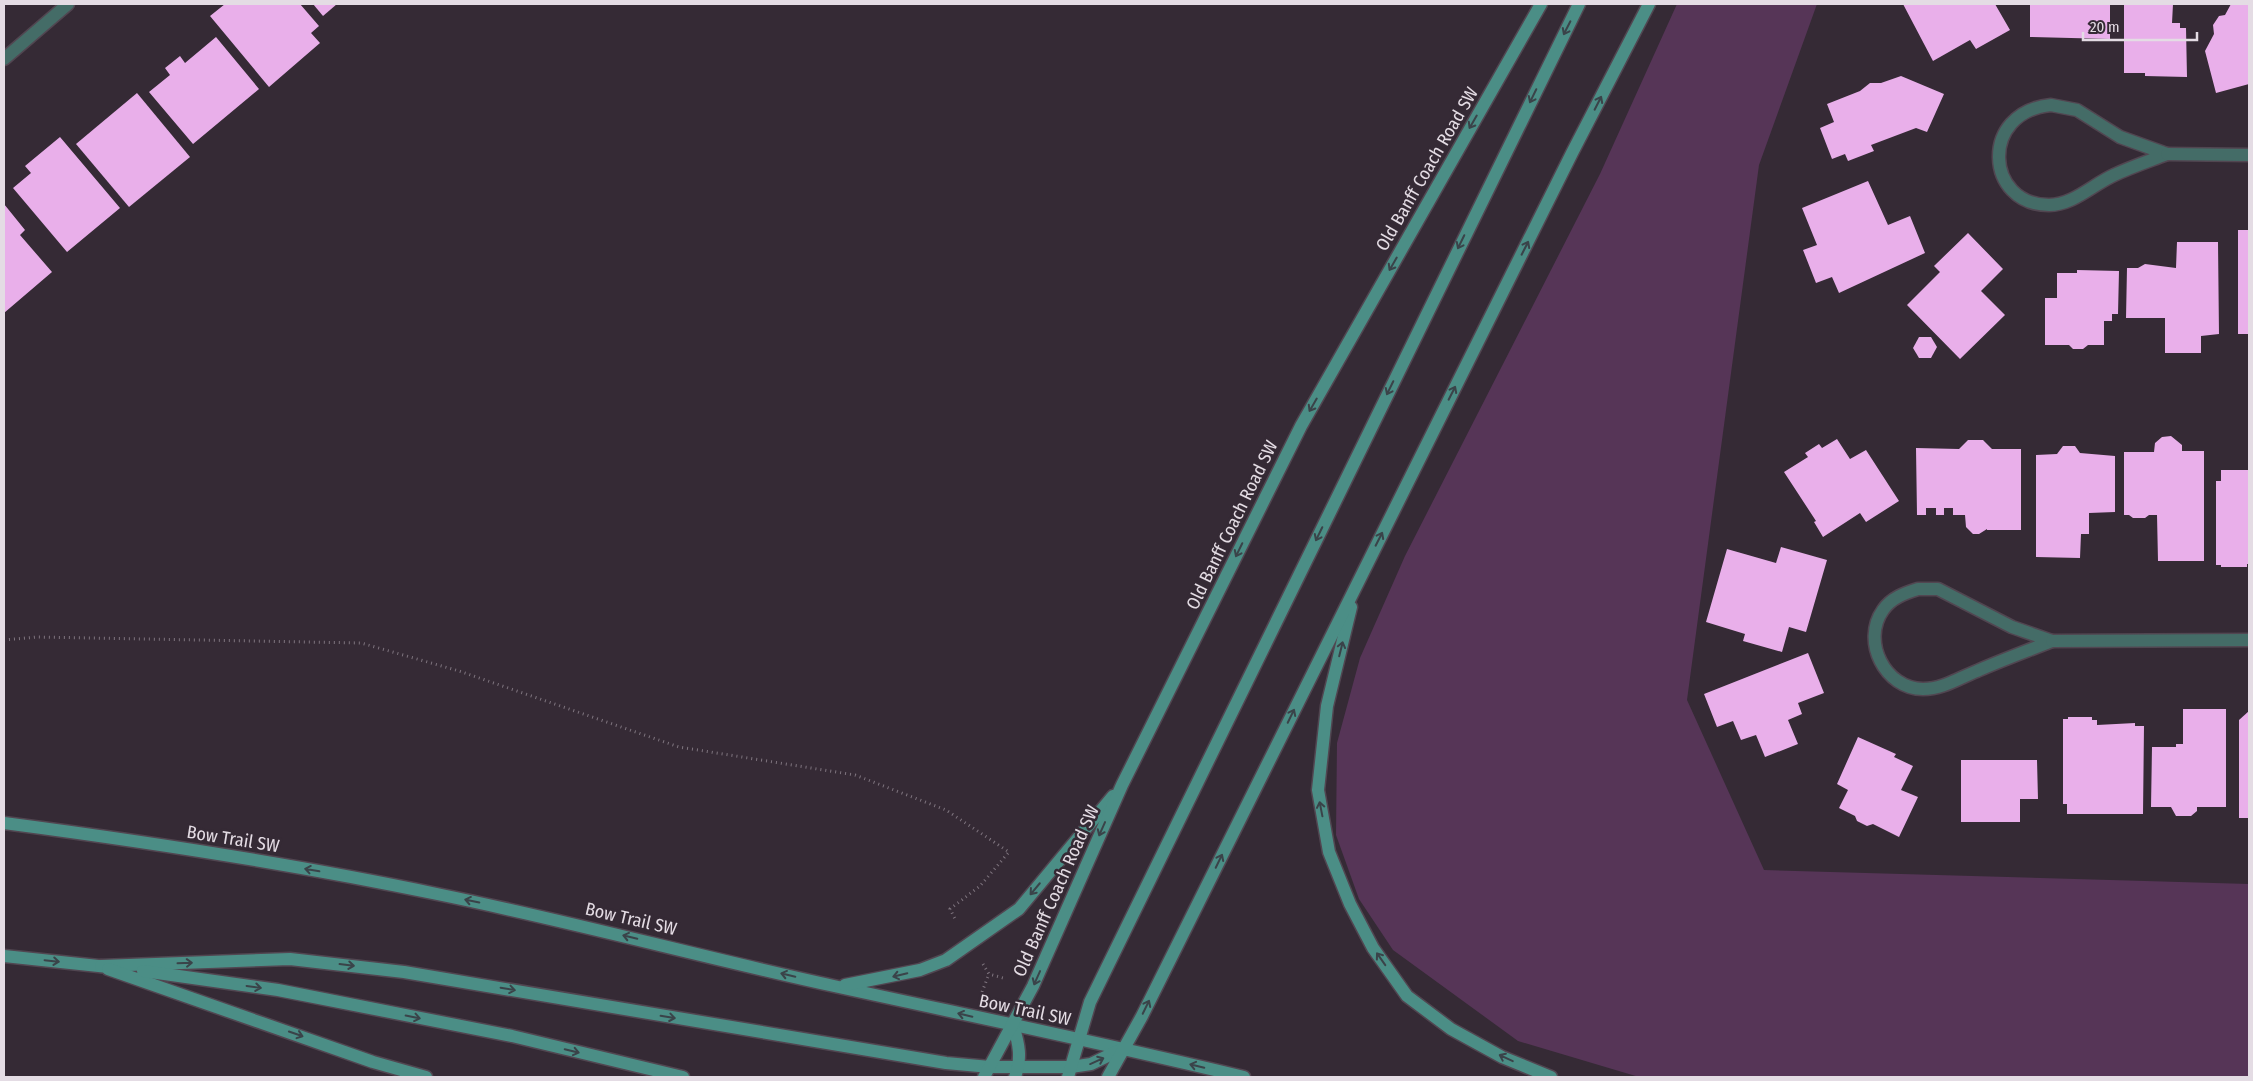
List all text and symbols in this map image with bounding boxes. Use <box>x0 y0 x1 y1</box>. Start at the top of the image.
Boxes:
scale bar <box>2083 10 2197 42</box>
text: 20 m <box>2090 18 2120 36</box>
one-way arrow <box>1562 20 1571 35</box>
street label: Old Banff Coach Road SW <box>1371 83 1483 255</box>
one-way arrow <box>1528 88 1537 103</box>
one-way arrow <box>1594 96 1603 111</box>
one-way arrow <box>1468 115 1478 129</box>
one-way arrow <box>1456 234 1466 249</box>
one-way arrow <box>1521 241 1530 256</box>
one-way arrow <box>1388 256 1398 271</box>
one-way arrow <box>1385 380 1394 395</box>
one-way arrow <box>1447 386 1457 401</box>
one-way arrow <box>1308 397 1318 412</box>
street label: Old Banff Coach Road SW <box>1181 436 1283 613</box>
one-way arrow <box>1313 526 1323 541</box>
one-way arrow <box>1375 532 1384 547</box>
one-way arrow <box>1234 542 1244 557</box>
one-way arrow <box>1336 642 1346 658</box>
one-way arrow <box>1286 708 1296 723</box>
street label: Old Banff Coach Road SW <box>1008 801 1104 980</box>
one-way arrow <box>1316 802 1326 818</box>
street label: Bow Trail SW <box>185 821 281 857</box>
one-way arrow <box>1097 821 1107 836</box>
one-way arrow <box>1215 854 1224 869</box>
one-way arrow <box>305 865 321 875</box>
one-way arrow <box>1029 882 1040 895</box>
one-way arrow <box>464 896 480 905</box>
street label: Bow Trail SW <box>583 898 679 940</box>
one-way arrow <box>623 932 639 941</box>
one-way arrow <box>1376 952 1386 966</box>
one-way arrow <box>44 956 60 966</box>
one-way arrow <box>177 958 193 967</box>
one-way arrow <box>339 960 355 970</box>
one-way arrow <box>781 970 797 979</box>
one-way arrow <box>1031 970 1041 985</box>
one-way arrow <box>893 971 909 980</box>
one-way arrow <box>245 982 261 992</box>
one-way arrow <box>499 985 515 995</box>
street label: Bow Trail SW <box>977 990 1073 1031</box>
one-way arrow <box>1142 1000 1151 1015</box>
one-way arrow <box>958 1010 974 1019</box>
one-way arrow <box>405 1012 421 1022</box>
one-way arrow <box>659 1012 675 1022</box>
one-way arrow <box>288 1030 304 1040</box>
one-way arrow <box>564 1047 580 1056</box>
one-way arrow <box>1499 1053 1514 1063</box>
one-way arrow <box>1090 1055 1105 1065</box>
one-way arrow <box>1189 1061 1205 1070</box>

